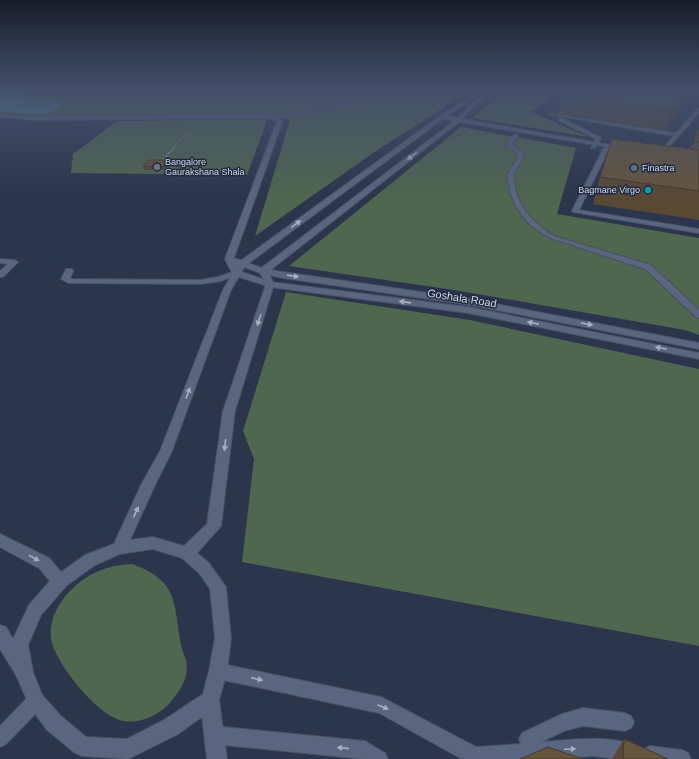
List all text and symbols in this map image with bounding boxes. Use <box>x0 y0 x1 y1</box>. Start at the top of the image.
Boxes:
one-way arrow <box>406 152 417 161</box>
place label: Bangalore Gaurakshana Shala <box>165 157 245 177</box>
marker: Bangalore Gaurakshana Shala <box>152 162 162 172</box>
marker: Finastra <box>629 163 639 173</box>
place label: Finastra <box>642 163 675 173</box>
place label: Bagmane Virgo <box>578 185 640 195</box>
marker: Bagmane Virgo <box>643 185 653 195</box>
one-way arrow <box>291 220 302 228</box>
one-way arrow <box>287 273 299 279</box>
street label: Goshala Road <box>426 287 498 309</box>
one-way arrow <box>399 299 411 305</box>
one-way arrow <box>255 315 261 327</box>
one-way arrow <box>527 320 539 326</box>
one-way arrow <box>581 321 593 327</box>
one-way arrow <box>655 345 667 351</box>
one-way arrow <box>186 387 192 399</box>
one-way arrow <box>221 439 228 452</box>
one-way arrow <box>133 507 139 518</box>
one-way arrow <box>28 554 40 561</box>
one-way arrow <box>250 677 263 683</box>
one-way arrow <box>378 704 389 710</box>
one-way arrow <box>337 744 349 751</box>
one-way arrow <box>564 745 576 752</box>

